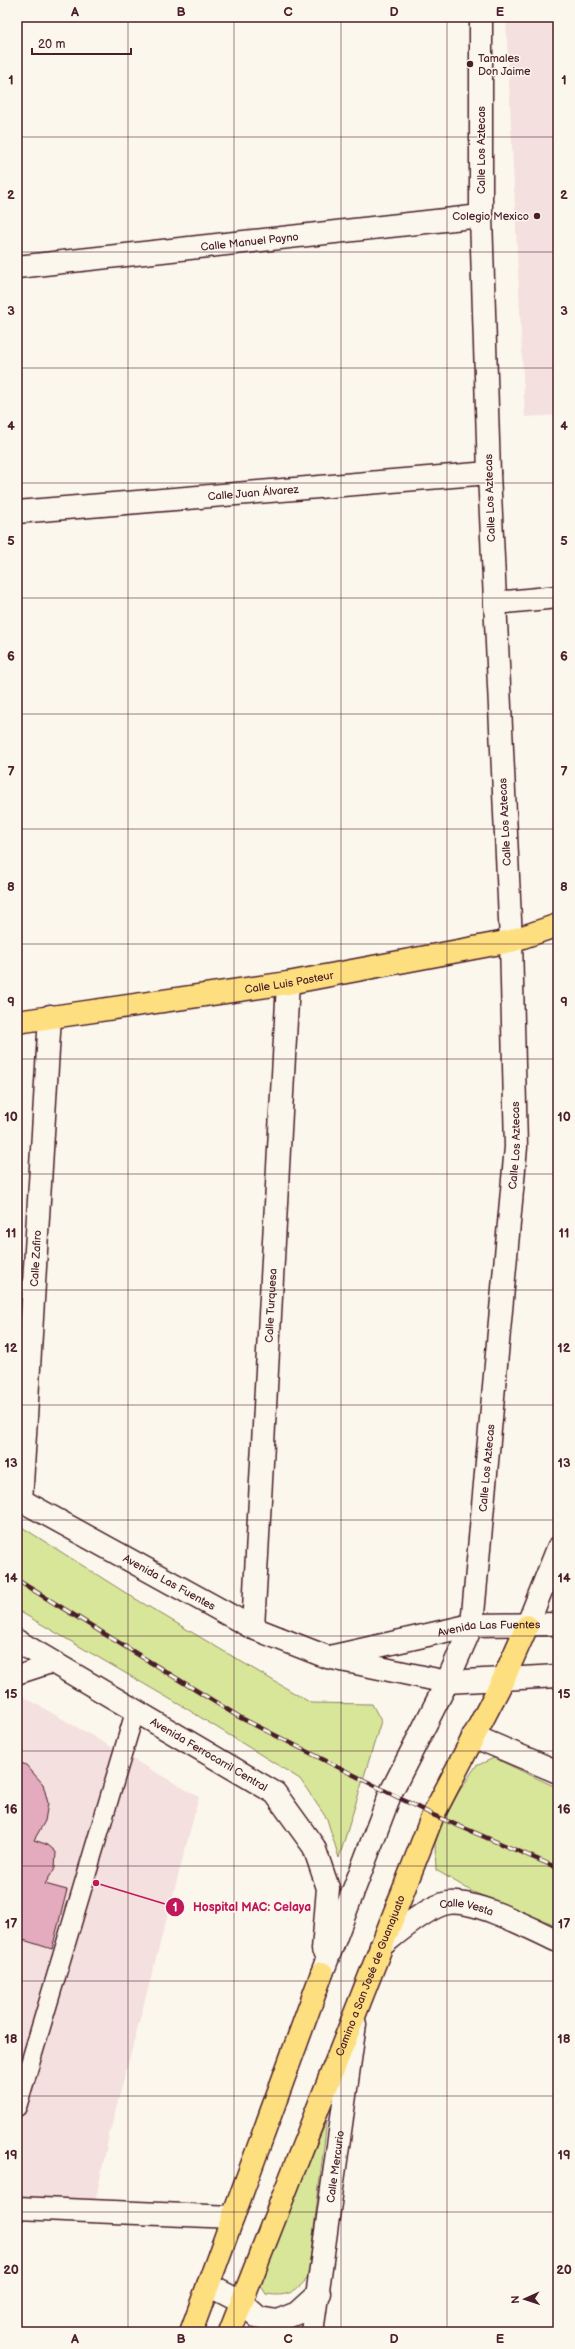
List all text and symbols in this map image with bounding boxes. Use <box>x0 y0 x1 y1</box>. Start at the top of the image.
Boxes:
text: A <box>70 4 79 20</box>
text: B <box>176 4 186 20</box>
text: C <box>283 4 293 20</box>
text: D <box>389 4 399 20</box>
text: E <box>496 4 505 20</box>
scale bar <box>32 30 131 56</box>
text: 20 m <box>38 37 65 52</box>
place label: Tamales Don Jaime <box>478 52 531 78</box>
marker: Tamales Don Jaime <box>465 59 475 69</box>
text: 1 <box>8 72 14 88</box>
text: 1 <box>561 72 567 88</box>
street label: Calle Los Aztecas <box>475 105 488 194</box>
text: 2 <box>7 187 15 203</box>
text: 2 <box>560 187 568 203</box>
place label: Colegio Mexico <box>452 210 529 223</box>
marker: Colegio Mexico <box>532 211 542 221</box>
street label: Calle Manuel Payno <box>200 230 299 253</box>
text: 3 <box>7 303 15 319</box>
text: 3 <box>560 303 568 319</box>
text: 4 <box>7 418 15 434</box>
text: 4 <box>560 418 568 434</box>
street label: Calle Los Aztecas <box>482 453 498 542</box>
street label: Calle Juan Álvarez <box>207 482 300 503</box>
text: 5 <box>7 533 15 549</box>
text: 5 <box>560 533 568 549</box>
text: 6 <box>7 648 15 664</box>
text: 6 <box>560 648 568 664</box>
text: 7 <box>7 764 15 780</box>
text: 7 <box>560 764 568 780</box>
street label: Calle Los Aztecas <box>496 777 514 866</box>
text: 8 <box>7 879 15 895</box>
text: 8 <box>560 879 568 895</box>
street label: Calle Luis Pasteur <box>244 968 336 996</box>
text: 9 <box>7 994 15 1010</box>
text: 9 <box>560 994 568 1010</box>
street label: Calle Los Aztecas <box>506 1101 523 1190</box>
text: 10 <box>4 1109 18 1125</box>
text: 10 <box>557 1109 571 1125</box>
text: 11 <box>6 1225 16 1241</box>
text: 11 <box>559 1225 569 1241</box>
street label: Calle Zafiro <box>27 1230 44 1287</box>
street label: Calle Turquesa <box>262 1268 279 1343</box>
text: 12 <box>4 1340 18 1356</box>
text: 12 <box>557 1340 571 1356</box>
street label: Calle Los Aztecas <box>476 1423 497 1513</box>
text: 13 <box>4 1455 18 1471</box>
text: 13 <box>557 1455 571 1471</box>
street label: Avenida Las Fuentes <box>121 1551 218 1613</box>
text: 14 <box>4 1570 18 1586</box>
text: 14 <box>557 1570 571 1586</box>
street label: Avenida Las Fuentes <box>436 1618 541 1639</box>
text: 15 <box>5 1686 18 1702</box>
text: 15 <box>558 1686 571 1702</box>
street label: Avenida Ferrocarril Central <box>148 1715 270 1794</box>
text: 16 <box>4 1801 18 1817</box>
text: 16 <box>557 1801 571 1817</box>
street label: Camino a San José de Guanajuato <box>333 1893 407 2058</box>
callout: Hospital MAC: Celaya <box>165 1895 319 1919</box>
street label: Calle Vesta <box>438 1896 495 1918</box>
text: 1 <box>172 1900 178 1915</box>
text: Hospital MAC: Celaya <box>193 1900 311 1915</box>
text: 17 <box>5 1916 17 1932</box>
text: 17 <box>558 1916 570 1932</box>
text: 18 <box>4 2031 18 2047</box>
text: 18 <box>557 2031 571 2047</box>
street label: Calle Mercurio <box>324 2130 347 2204</box>
text: 19 <box>4 2147 18 2163</box>
text: 19 <box>557 2147 571 2163</box>
text: 20 <box>3 2262 19 2278</box>
text: 20 <box>556 2262 572 2278</box>
north arrow <box>505 2279 545 2319</box>
text: N <box>509 2295 522 2304</box>
text: A <box>70 2331 79 2347</box>
text: B <box>176 2331 186 2347</box>
text: C <box>283 2331 293 2347</box>
text: D <box>389 2331 399 2347</box>
text: E <box>496 2331 505 2347</box>

